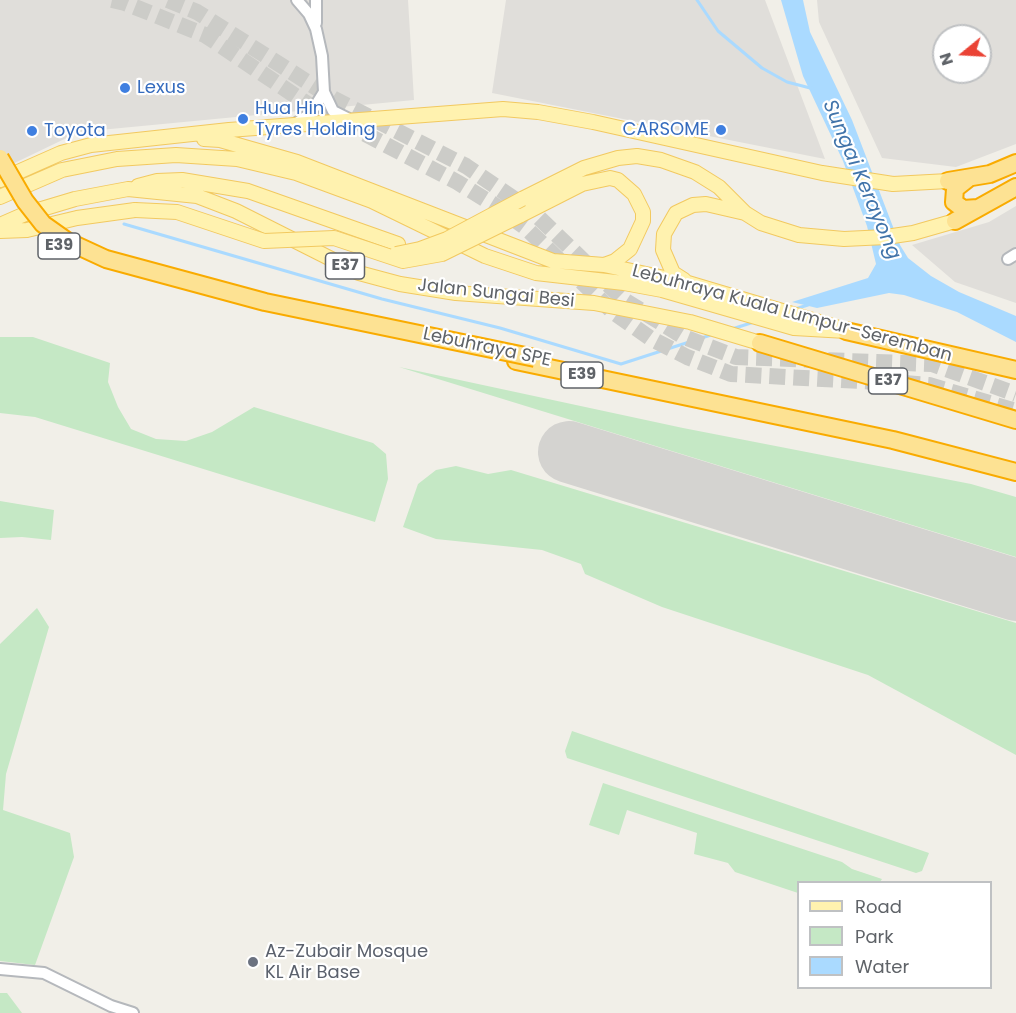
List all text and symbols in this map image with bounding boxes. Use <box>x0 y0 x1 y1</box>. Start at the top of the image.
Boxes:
north arrow <box>932 24 992 84</box>
text: N <box>934 50 959 68</box>
place label: Lexus <box>137 77 185 99</box>
marker: Lexus <box>118 81 132 95</box>
water label: Sungai Kerayong <box>817 97 905 263</box>
place label: Hua Hin Tyres Holding <box>255 98 376 140</box>
marker: Hua Hin Tyres Holding <box>236 112 250 126</box>
place label: CARSOME <box>623 119 709 141</box>
place label: Toyota <box>44 120 106 142</box>
marker: CARSOME <box>714 123 728 137</box>
marker: Toyota <box>25 124 39 138</box>
road number: E39 <box>38 233 80 259</box>
road number: E37 <box>326 253 364 279</box>
street label: Lebuhraya Kuala Lumpur–Seremban <box>630 261 954 367</box>
street label: Jalan Sungai Besi <box>416 275 576 313</box>
street label: Lebuhraya SPE <box>421 324 553 372</box>
road number: E39 <box>561 362 603 388</box>
road number: E37 <box>868 368 908 394</box>
legend <box>797 881 992 989</box>
text: Road <box>855 894 902 919</box>
text: Park <box>855 924 894 949</box>
place label: Az-Zubair Mosque KL Air Base <box>265 941 428 984</box>
text: Water <box>855 954 909 979</box>
marker: Az-Zubair Mosque KL Air Base <box>246 955 260 969</box>

